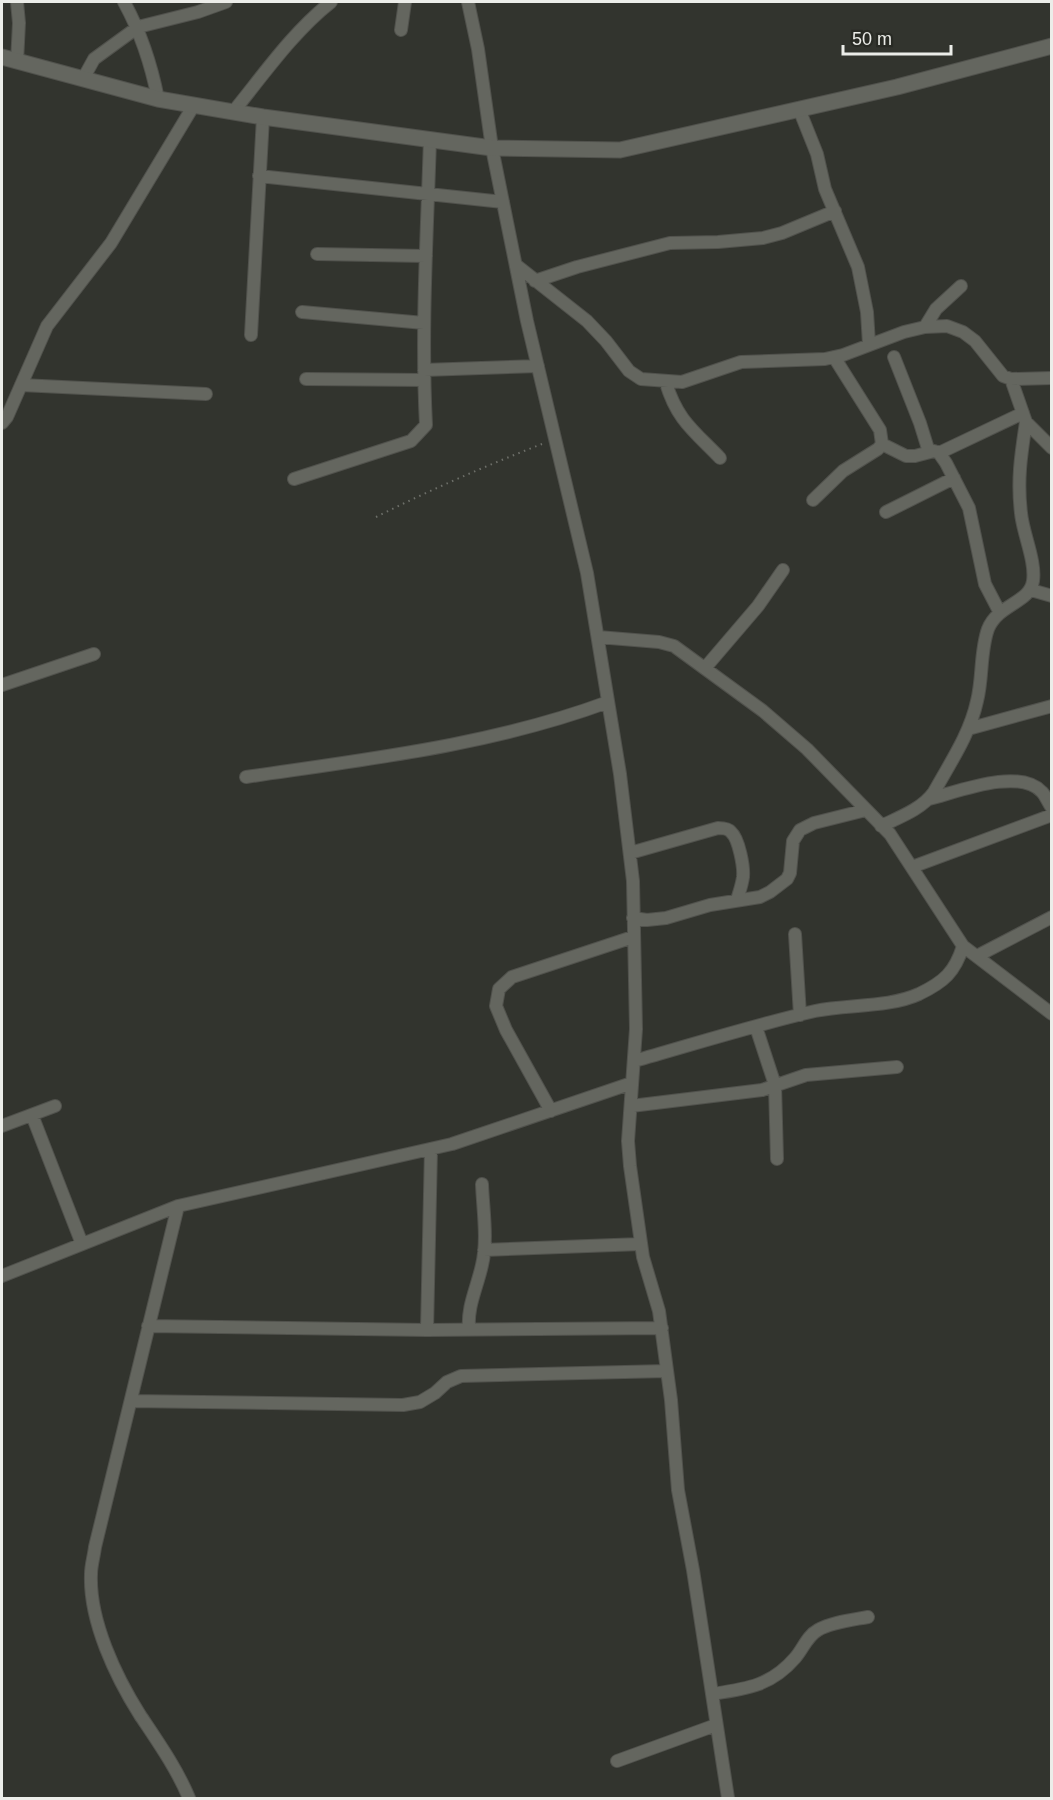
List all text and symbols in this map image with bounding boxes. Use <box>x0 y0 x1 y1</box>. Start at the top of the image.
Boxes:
scale bar <box>843 18 951 56</box>
text: 50 m <box>852 29 892 49</box>

